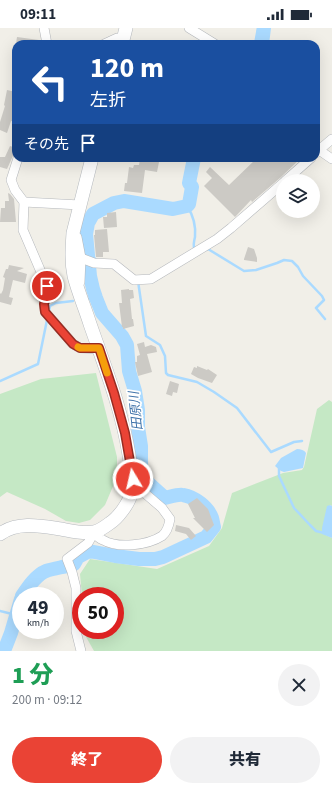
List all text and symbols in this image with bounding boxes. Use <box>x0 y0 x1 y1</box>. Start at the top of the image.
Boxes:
text: 09:11 <box>20 4 56 25</box>
text: 120 m <box>90 48 164 88</box>
icon: left <box>24 56 76 108</box>
text: 左折 <box>90 88 126 113</box>
icon: arrive <box>77 132 99 154</box>
text: その先 <box>24 134 69 155</box>
map controls <box>276 174 320 218</box>
button: layers <box>276 174 320 218</box>
pin <box>30 269 64 303</box>
icon: arrive <box>36 275 58 297</box>
water label: 田原川 <box>125 389 147 431</box>
position arrow <box>112 458 154 500</box>
speed limit sign: 50 <box>72 587 124 639</box>
text: 49 <box>27 594 49 622</box>
text: km/h <box>27 616 49 630</box>
text: 1 分 <box>12 658 54 693</box>
button: close <box>278 664 320 706</box>
text: 200 m · 09:12 <box>12 691 82 709</box>
button: 終了 <box>12 737 162 783</box>
button: 共有 <box>170 737 320 783</box>

